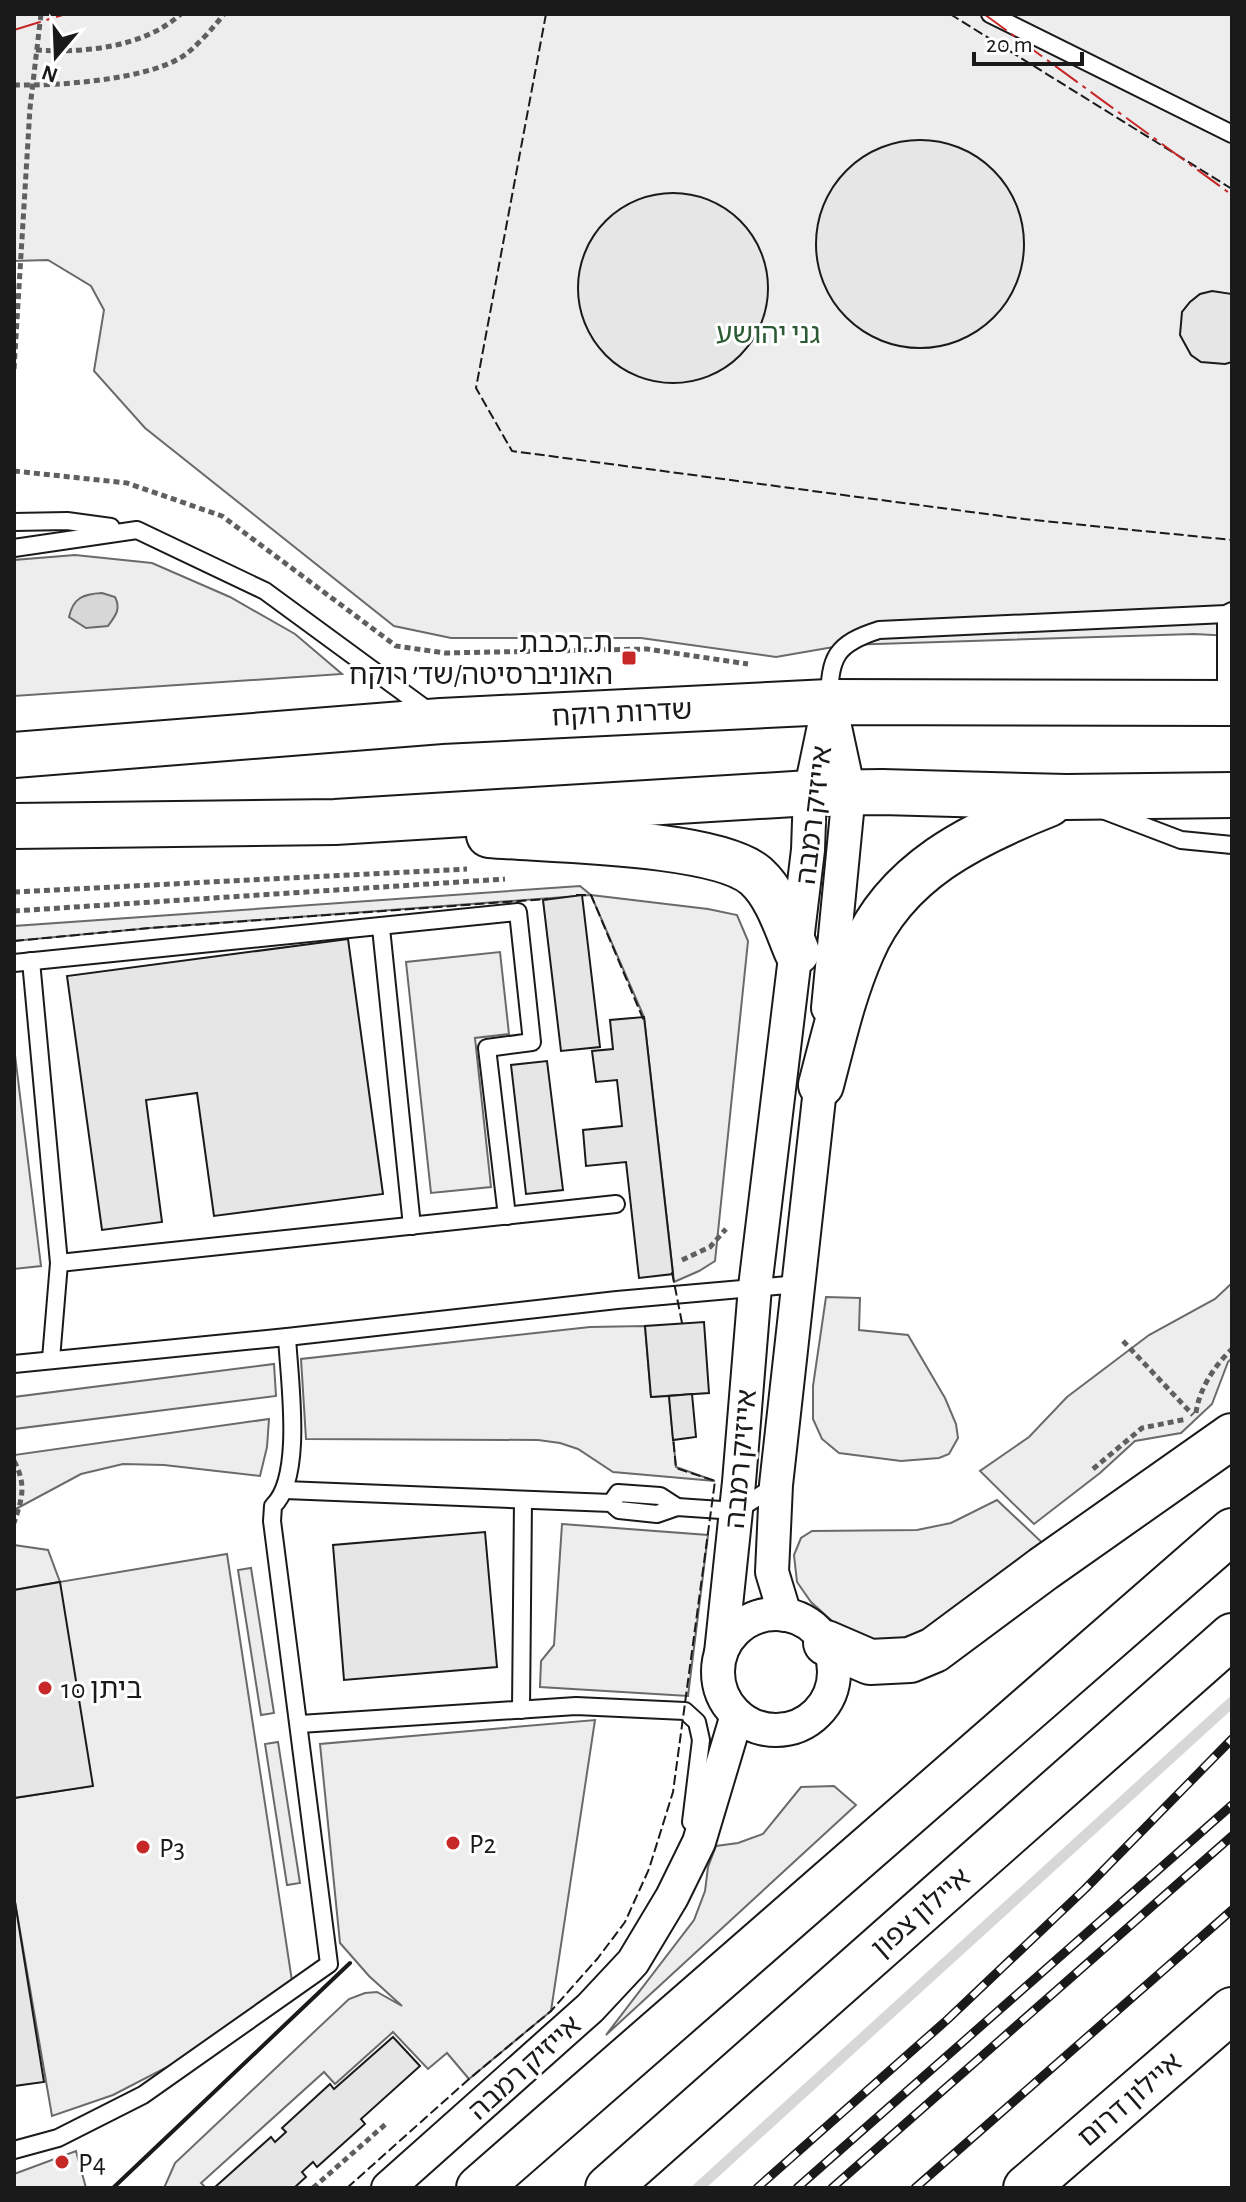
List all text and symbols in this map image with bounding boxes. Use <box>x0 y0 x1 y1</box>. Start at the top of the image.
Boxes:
north arrow <box>16 16 96 96</box>
scale bar <box>974 16 1082 66</box>
text: 20 m <box>986 33 1033 57</box>
text: N <box>39 61 61 87</box>
park label: גני יהושע <box>716 321 820 349</box>
place label: ת. רכבת האוניברסיטה/שד׳ רוקח <box>349 630 613 690</box>
marker: ת. רכבת האוניברסיטה/שד׳ רוקח <box>620 649 638 667</box>
street label: שדרות רוקח <box>551 696 693 732</box>
street label: אייזיק רמבה <box>793 744 837 886</box>
street label: אייזיק רמבה <box>722 1388 762 1530</box>
place label: ביתן 10 <box>61 1676 142 1704</box>
marker: ביתן 10 <box>36 1679 54 1697</box>
place label: P2 <box>469 1831 496 1859</box>
marker: P2 <box>444 1834 462 1852</box>
place label: P3 <box>159 1835 185 1863</box>
marker: P3 <box>134 1838 152 1856</box>
street label: איילון צפון <box>867 1864 976 1963</box>
street label: אייזיק רמבה <box>464 2011 587 2126</box>
street label: איילון דרום <box>1073 2048 1187 2153</box>
place label: P4 <box>78 2150 106 2178</box>
marker: P4 <box>53 2153 71 2171</box>

